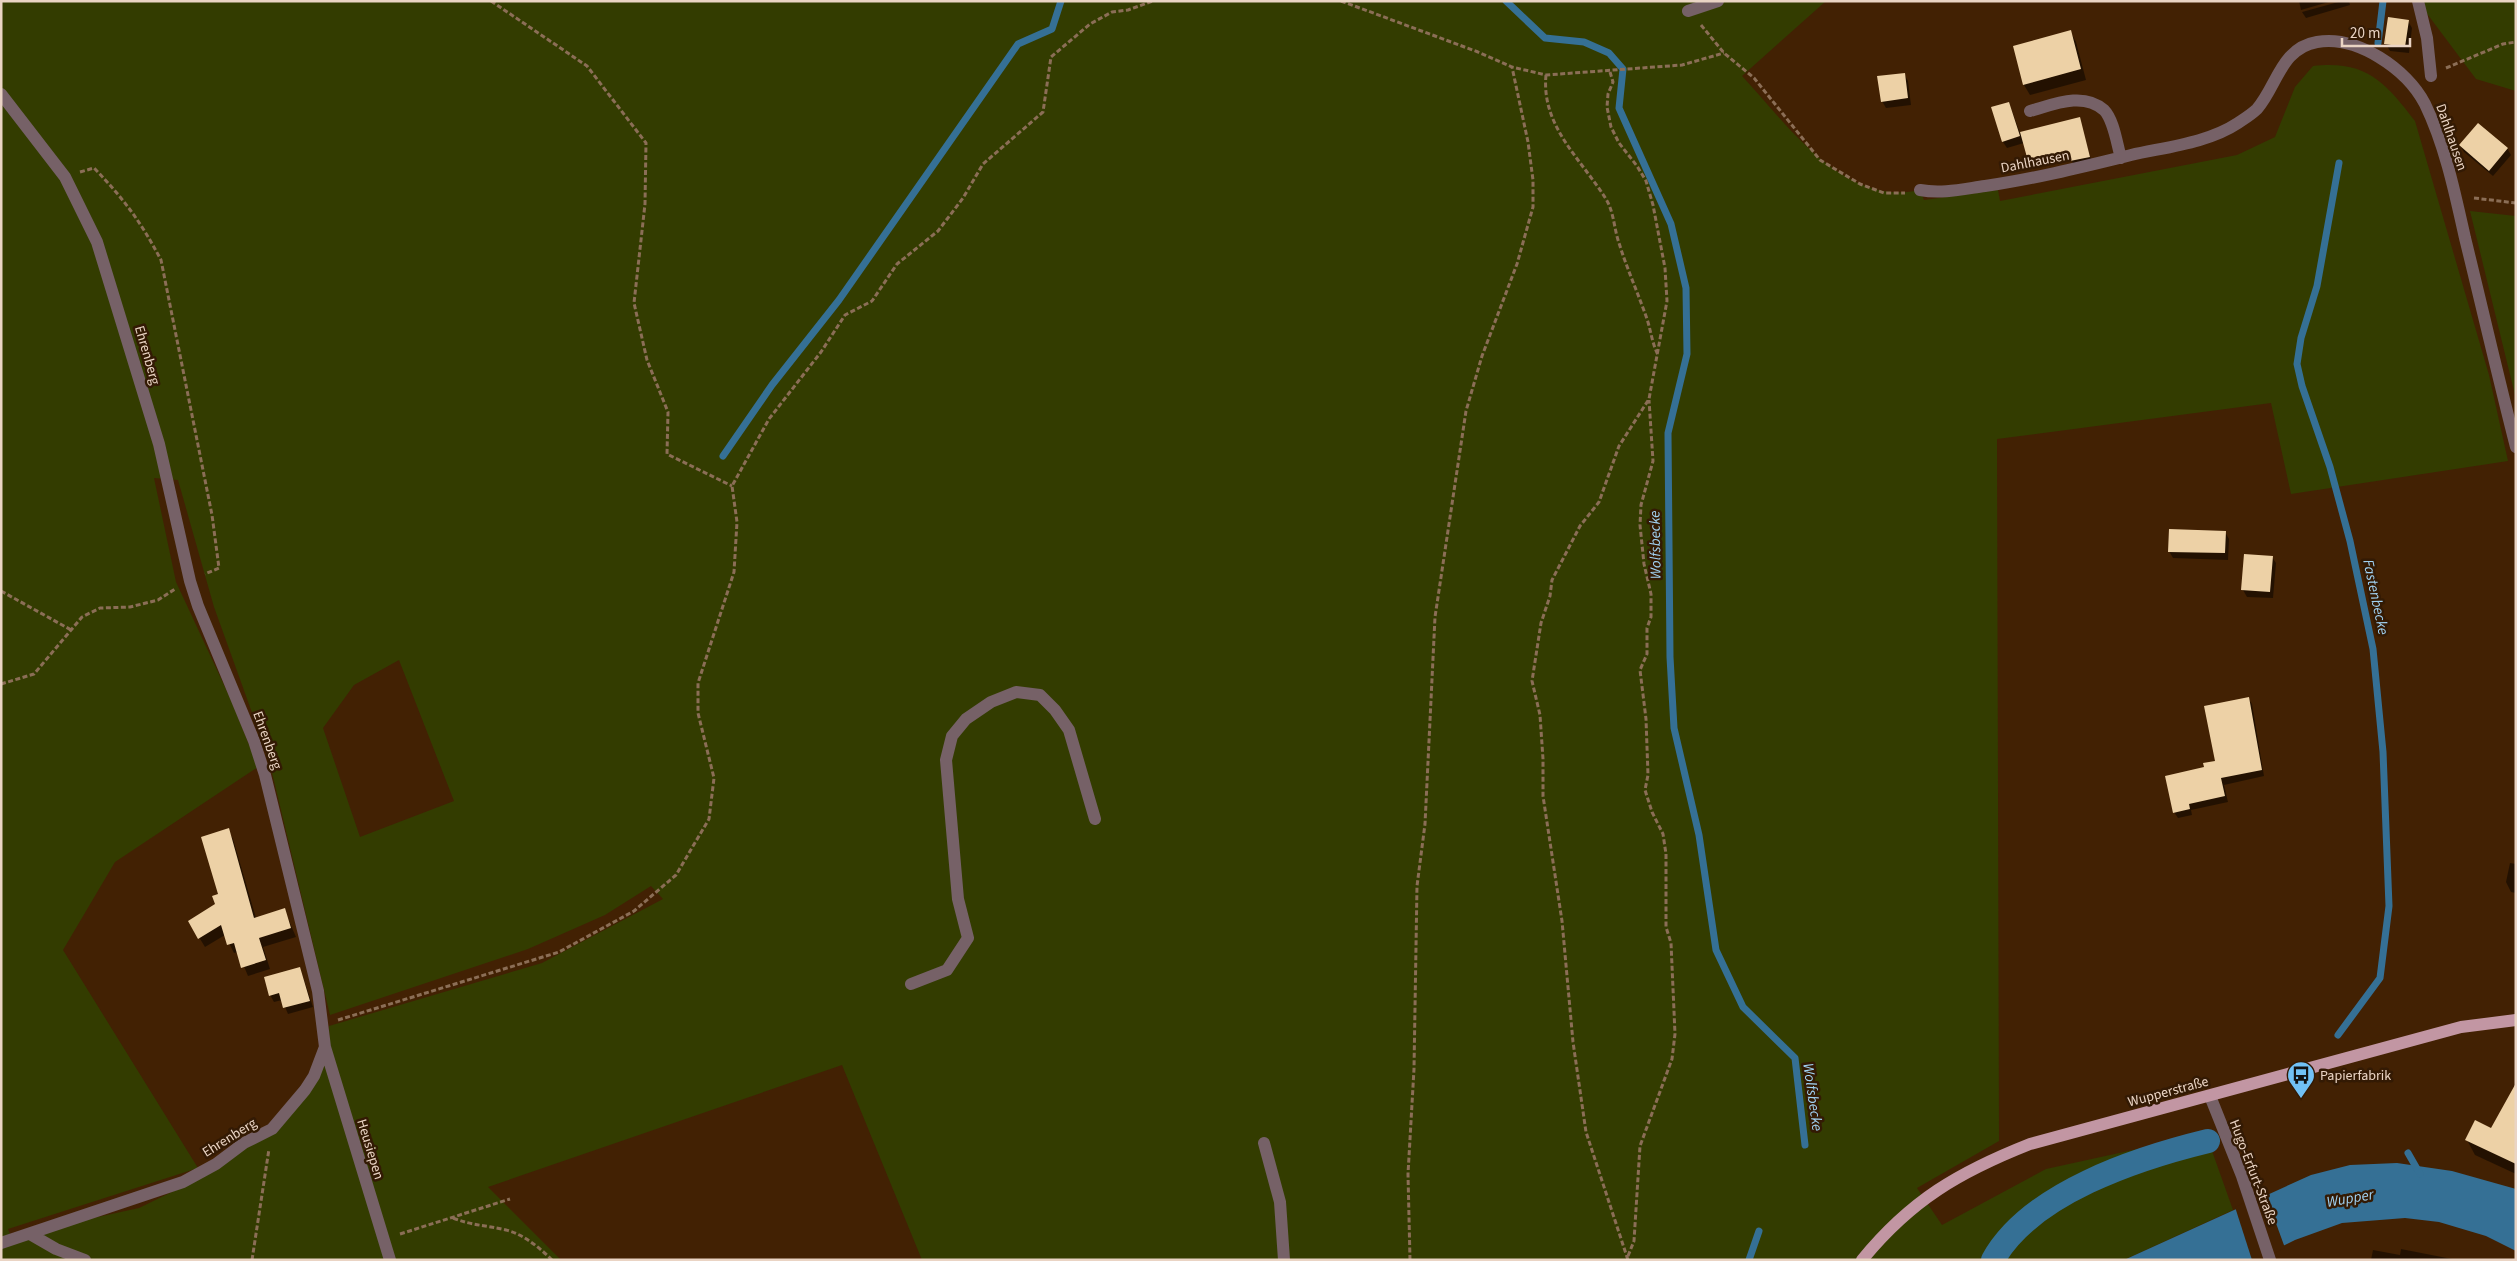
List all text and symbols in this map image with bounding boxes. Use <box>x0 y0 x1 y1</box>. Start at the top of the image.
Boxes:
scale bar <box>2342 15 2410 47</box>
text: 20 m <box>2350 23 2380 44</box>
street label: Dahlhausen <box>2430 101 2472 173</box>
street label: Dahlhausen <box>1999 146 2071 178</box>
street label: Ehrenberg <box>129 323 165 387</box>
water label: Wolfsbecke <box>1644 510 1667 580</box>
water label: Fastenbecke <box>2357 557 2394 637</box>
street label: Ehrenberg <box>247 708 287 772</box>
bus stop icon: Papierfabrik <box>2286 1060 2316 1099</box>
water label: Wolfsbecke <box>1797 1062 1828 1133</box>
place label: Papierfabrik <box>2320 1066 2391 1086</box>
street label: Wupperstraße <box>2126 1072 2211 1112</box>
street label: Ehrenberg <box>198 1113 261 1162</box>
street label: Heusiepen <box>351 1117 389 1182</box>
street label: Hugo-Erfurt-Straße <box>2224 1117 2282 1228</box>
water label: Wupper <box>2325 1184 2376 1213</box>

